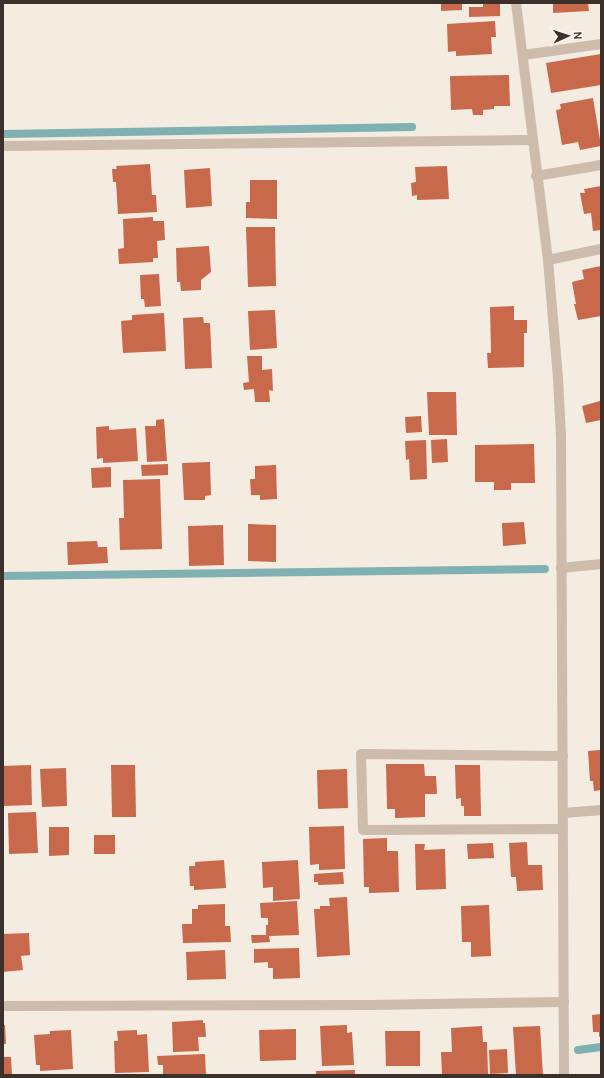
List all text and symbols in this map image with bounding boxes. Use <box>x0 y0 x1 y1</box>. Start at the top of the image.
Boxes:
north arrow <box>548 16 588 56</box>
text: N <box>570 31 584 40</box>

